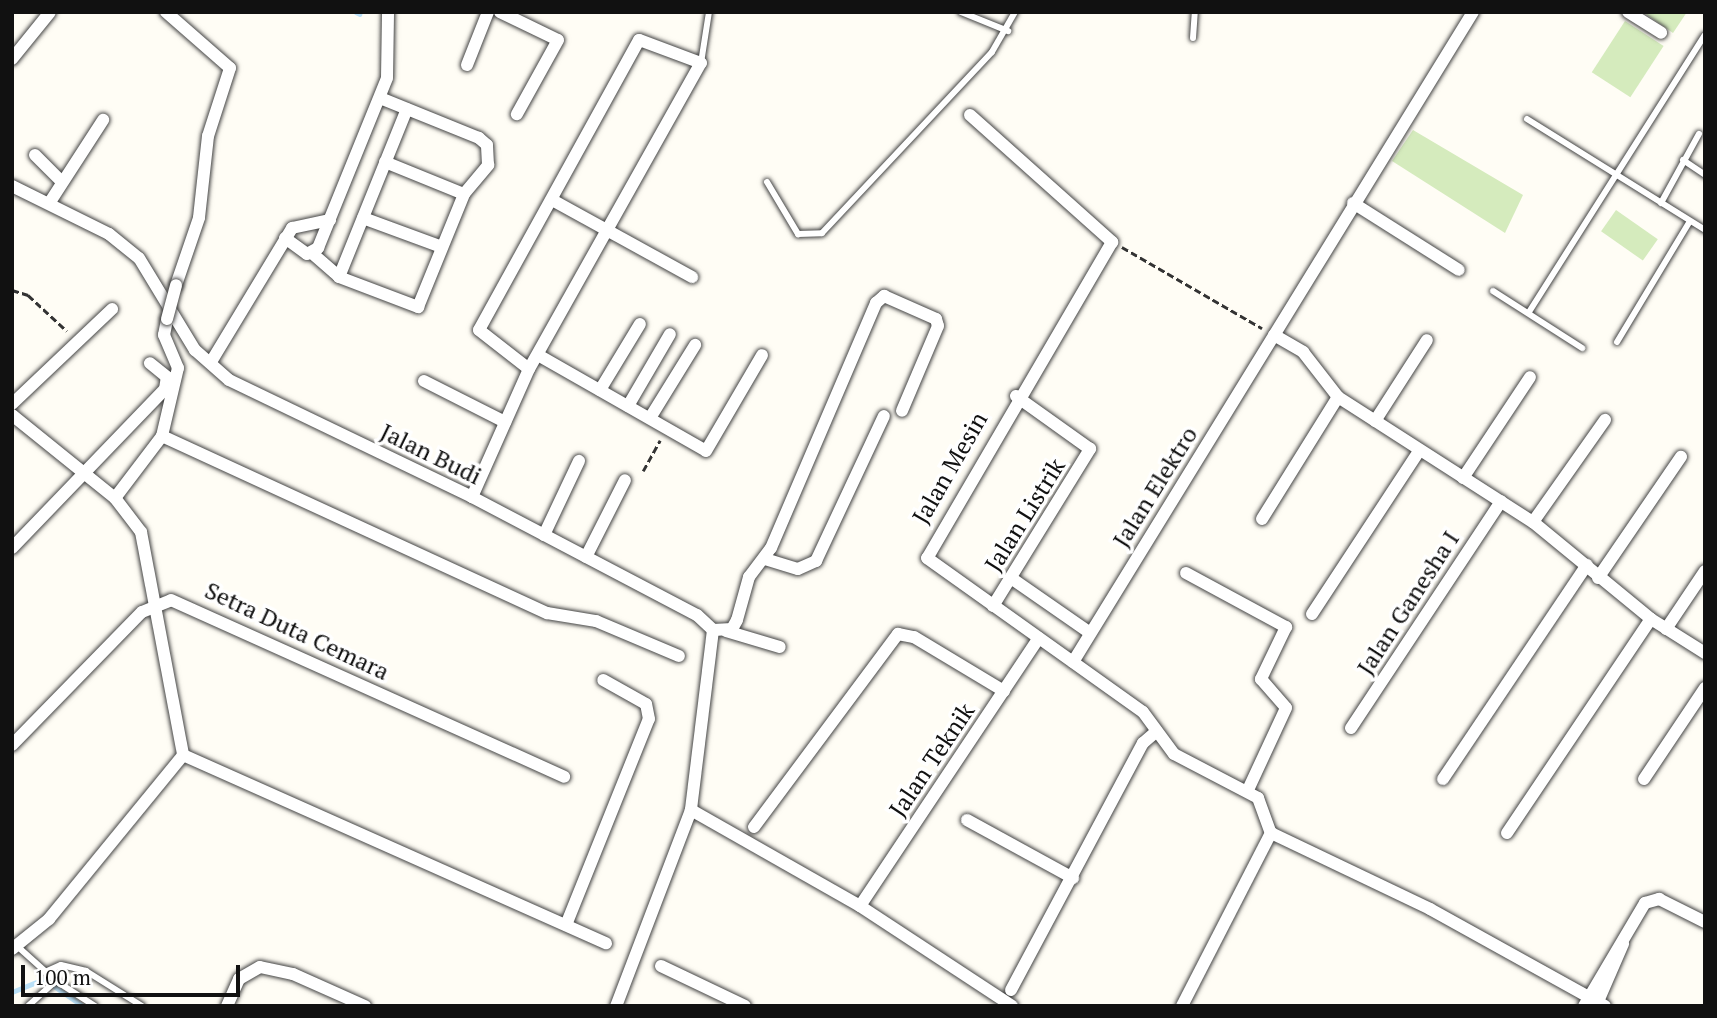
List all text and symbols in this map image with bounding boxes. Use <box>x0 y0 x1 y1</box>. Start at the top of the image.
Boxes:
street label: Jalan Mesin <box>906 407 994 529</box>
street label: Jalan Budi <box>376 417 486 491</box>
street label: Jalan Elektro <box>1107 421 1203 553</box>
street label: Jalan Listrik <box>979 453 1071 577</box>
street label: Jalan Ganesha I <box>1351 526 1465 680</box>
street label: Setra Duta Cemara <box>200 576 394 686</box>
street label: Jalan Teknik <box>883 697 981 823</box>
scale bar <box>24 951 243 995</box>
text: 100 m <box>34 963 91 991</box>

